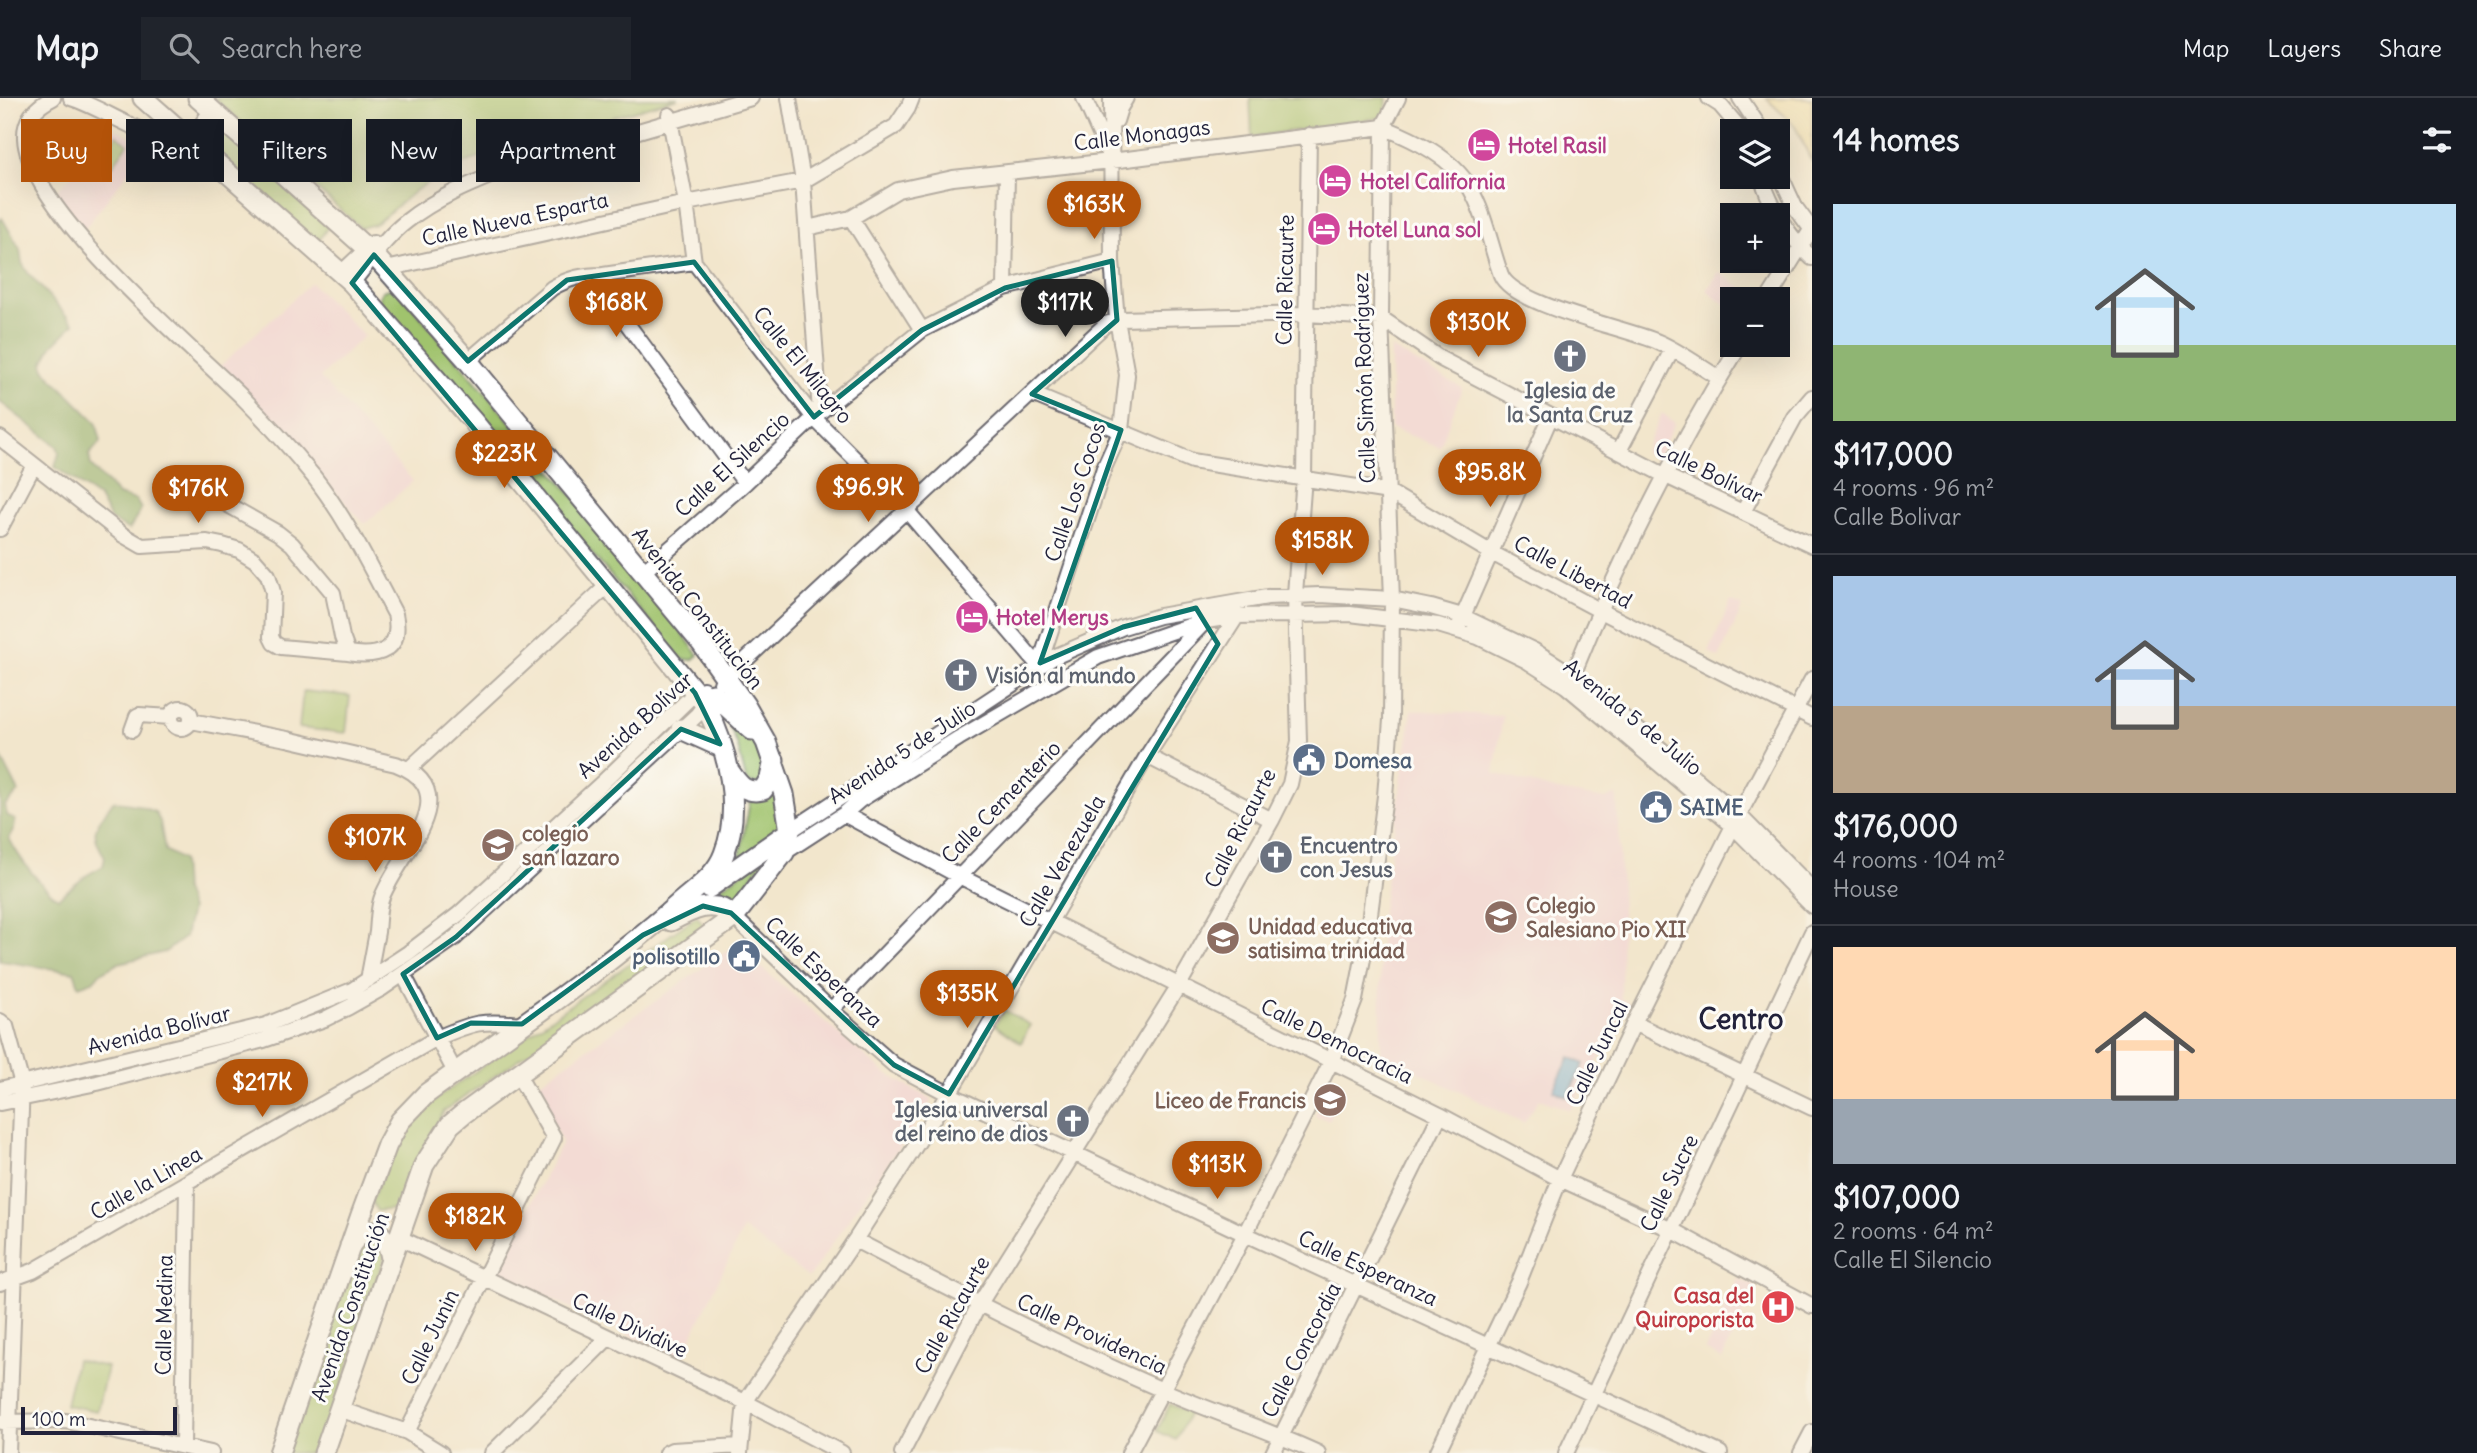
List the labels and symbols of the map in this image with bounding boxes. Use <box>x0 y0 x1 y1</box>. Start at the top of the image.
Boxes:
street label: Calle Monagas <box>1072 113 1212 157</box>
hotel icon: Hotel Rasil <box>1465 126 1503 164</box>
place label: Hotel Rasil <box>1508 132 1607 159</box>
hotel icon: Hotel California <box>1316 162 1354 200</box>
place label: Hotel California <box>1360 168 1506 195</box>
pin: $163K <box>1045 181 1143 241</box>
street label: Calle Nueva Esparta <box>419 186 611 252</box>
hotel icon: Hotel Luna sol <box>1305 210 1343 248</box>
street label: Calle Ricaurte <box>1270 214 1300 346</box>
place label: Hotel Luna sol <box>1348 216 1481 243</box>
street label: Calle Simón Rodríguez <box>1347 272 1381 484</box>
pin: $168K <box>567 280 665 339</box>
pin: $117K <box>1016 280 1114 339</box>
pin: $130K <box>1429 300 1527 359</box>
street label: Calle El Milagro <box>747 301 859 429</box>
church icon: Iglesia de la Santa Cruz <box>1551 337 1589 375</box>
place label: Iglesia de la Santa Cruz <box>1507 377 1633 428</box>
street label: Calle El Silencio <box>669 405 795 523</box>
street label: Calle Los Cocos <box>1038 419 1112 565</box>
pin: $223K <box>455 430 553 490</box>
street label: Calle Bolívar <box>1651 434 1768 510</box>
pin: $95.8K <box>1433 450 1547 509</box>
pin: $96.9K <box>811 464 925 524</box>
pin: $176K <box>149 466 247 525</box>
pin: $158K <box>1273 518 1371 577</box>
street label: Avenida Constitución <box>626 521 770 695</box>
street label: Calle Libertad <box>1509 529 1637 615</box>
hotel icon: Hotel Merys <box>953 598 991 636</box>
place label: Hotel Merys <box>996 604 1109 631</box>
street label: Avenida 5 de Julio <box>1558 653 1708 781</box>
church icon: Visión al mundo <box>942 656 980 694</box>
place label: Visión al mundo <box>986 662 1136 689</box>
street label: Avenida Bolívar <box>571 666 699 784</box>
street label: Avenida 5 de Julio <box>823 694 981 810</box>
street label: Calle Cementerio <box>935 735 1067 869</box>
public building icon: Domesa <box>1290 741 1328 779</box>
place label: Domesa <box>1334 747 1412 774</box>
street label: Calle Ricaurte <box>1198 764 1282 892</box>
public building icon: SAIME <box>1637 788 1675 826</box>
street label: Calle Venezuela <box>1013 790 1111 932</box>
place label: SAIME <box>1680 794 1744 821</box>
pin: $107K <box>326 814 424 874</box>
place label: colegio san lazaro <box>522 820 620 871</box>
school or university icon: colegio san lazaro <box>479 826 517 864</box>
place label: Encuentro con Jesus <box>1300 832 1398 883</box>
church icon: Encuentro con Jesus <box>1257 838 1295 876</box>
place label: Colegio Salesiano Pio XII <box>1526 892 1686 943</box>
school or university icon: Colegio Salesiano Pio XII <box>1482 898 1520 936</box>
street label: Calle Esperanza <box>760 911 888 1033</box>
place label: Unidad educativa satisima trinidad <box>1248 913 1413 964</box>
school or university icon: Unidad educativa satisima trinidad <box>1204 919 1242 957</box>
public building icon: polisotillo <box>725 937 763 975</box>
place label: polisotillo <box>633 943 720 970</box>
pin: $135K <box>918 970 1016 1030</box>
street label: Calle Democracia <box>1256 992 1418 1090</box>
street label: Calle Juncal <box>1560 996 1634 1110</box>
street label: Avenida Bolívar <box>85 999 234 1061</box>
district label: Centro <box>1698 1001 1784 1037</box>
pin: $217K <box>213 1060 311 1119</box>
school or university icon: Liceo de Francis <box>1311 1081 1349 1119</box>
place label: Liceo de Francis <box>1154 1087 1306 1114</box>
place label: Iglesia universal del reino de dios <box>895 1096 1048 1147</box>
church icon: Iglesia universal del reino de dios <box>1054 1102 1092 1140</box>
street label: Calle Sucre <box>1634 1130 1704 1236</box>
street label: Calle la Linea <box>85 1140 207 1226</box>
pin: $113K <box>1168 1142 1266 1201</box>
pin: $182K <box>426 1194 524 1253</box>
street label: Avenida Constitución <box>305 1209 395 1405</box>
street label: Calle Esperanza <box>1294 1224 1442 1312</box>
street label: Calle Ricaurte <box>908 1251 996 1379</box>
street label: Calle Medina <box>149 1254 179 1376</box>
street label: Calle Concordia <box>1255 1278 1347 1422</box>
place label: Casa del Quiroporista <box>1635 1282 1754 1333</box>
street label: Calle Junin <box>395 1285 465 1389</box>
street label: Calle Dividive <box>568 1286 692 1364</box>
street label: Calle Providencia <box>1013 1287 1171 1381</box>
hospital icon: Casa del Quiroporista <box>1759 1288 1797 1326</box>
scale bar <box>21 1404 177 1436</box>

